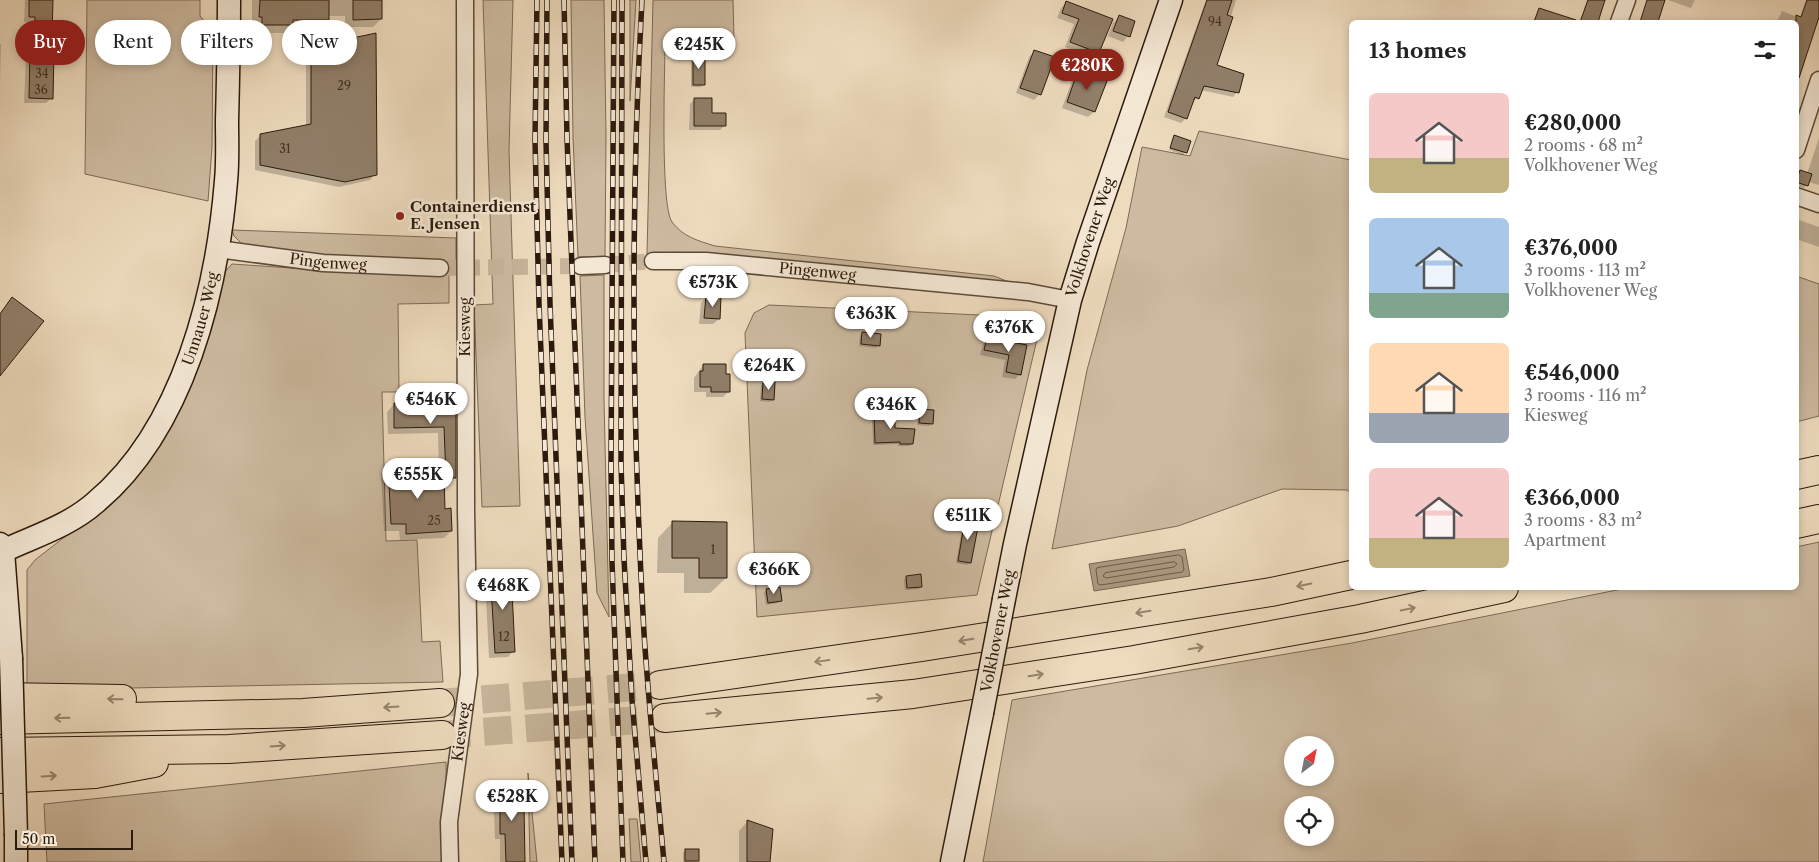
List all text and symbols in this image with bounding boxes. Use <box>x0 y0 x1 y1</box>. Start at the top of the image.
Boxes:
house number: 94 <box>1208 14 1222 29</box>
chip: Buy <box>15 20 85 65</box>
chip: Rent <box>95 20 171 65</box>
chip: Filters <box>181 20 272 65</box>
chip: New <box>282 20 357 65</box>
pin: €245K <box>664 28 734 70</box>
text: €245K <box>674 34 724 54</box>
icon: filters <box>1751 36 1779 64</box>
text: 13 homes <box>1369 38 1467 63</box>
pin: €280K <box>1052 48 1122 91</box>
text: €280K <box>1061 55 1113 75</box>
house number: 34 <box>35 66 49 81</box>
house number: 29 <box>337 78 351 93</box>
house number: 36 <box>34 82 48 97</box>
text: €280,000 <box>1524 110 1621 135</box>
icon: home <box>1409 113 1469 173</box>
text: 2 rooms · 68 m² <box>1524 135 1643 155</box>
house number: 31 <box>279 141 291 156</box>
text: Volkhovener Weg <box>1524 155 1657 175</box>
street label: Volkhovener Weg <box>1061 175 1118 300</box>
place label: Containerdienst E. Jensen <box>410 197 536 233</box>
marker: Containerdienst E. Jensen <box>394 210 406 222</box>
text: €376,000 <box>1524 235 1618 260</box>
icon: home <box>1409 238 1469 298</box>
street label: Pingenweg <box>288 249 367 274</box>
street label: Pingenweg <box>778 258 857 284</box>
text: 3 rooms · 113 m² <box>1524 260 1646 280</box>
pin: €573K <box>678 266 748 308</box>
street label: Unnauer Weg <box>178 270 222 368</box>
text: €573K <box>688 272 738 292</box>
text: Volkhovener Weg <box>1524 280 1657 300</box>
pin: €363K <box>836 296 906 339</box>
street label: Kiesweg <box>455 297 474 357</box>
text: €363K <box>846 303 896 323</box>
pin: €376K <box>974 310 1044 353</box>
text: €376K <box>984 317 1034 337</box>
pin: €264K <box>734 348 804 391</box>
text: €264K <box>743 355 795 375</box>
text: €546,000 <box>1524 360 1620 385</box>
icon: home <box>1409 363 1469 423</box>
pin: €546K <box>396 382 466 425</box>
text: 3 rooms · 116 m² <box>1524 385 1647 405</box>
pin: €346K <box>856 388 926 430</box>
text: €546K <box>406 389 456 409</box>
text: €346K <box>865 394 917 414</box>
text: Kiesweg <box>1524 405 1587 425</box>
pin: €555K <box>383 458 453 500</box>
text: €555K <box>393 464 443 484</box>
text: €366,000 <box>1524 485 1620 510</box>
icon: home <box>1409 488 1469 548</box>
pin: €511K <box>933 498 1003 541</box>
text: €511K <box>945 505 991 525</box>
text: 3 rooms · 83 m² <box>1524 510 1642 530</box>
house number: 25 <box>427 513 441 528</box>
text: Apartment <box>1524 530 1606 550</box>
house number: 1 <box>710 542 716 557</box>
pin: €366K <box>739 552 809 595</box>
text: €366K <box>748 559 800 579</box>
pin: €468K <box>468 568 538 611</box>
street label: Volkhovener Weg <box>976 568 1019 695</box>
text: €468K <box>477 575 529 595</box>
one-way arrow <box>1296 581 1312 590</box>
one-way arrow <box>1399 603 1415 613</box>
one-way arrow <box>1136 607 1152 617</box>
house number: 12 <box>498 629 510 644</box>
one-way arrow <box>958 635 974 645</box>
one-way arrow <box>1188 643 1204 653</box>
one-way arrow <box>814 657 830 667</box>
one-way arrow <box>1028 670 1044 680</box>
one-way arrow <box>867 693 883 702</box>
one-way arrow <box>107 694 124 704</box>
street label: Kiesweg <box>447 701 474 762</box>
one-way arrow <box>384 702 400 712</box>
one-way arrow <box>705 708 721 718</box>
one-way arrow <box>54 713 70 723</box>
north arrow <box>1284 736 1334 786</box>
map controls <box>1284 736 1334 846</box>
one-way arrow <box>270 741 286 750</box>
one-way arrow <box>40 772 56 781</box>
pin: €528K <box>477 780 547 822</box>
text: €528K <box>486 786 538 806</box>
button: locate <box>1284 796 1334 846</box>
scale bar <box>15 827 132 850</box>
text: 50 m <box>22 830 55 848</box>

